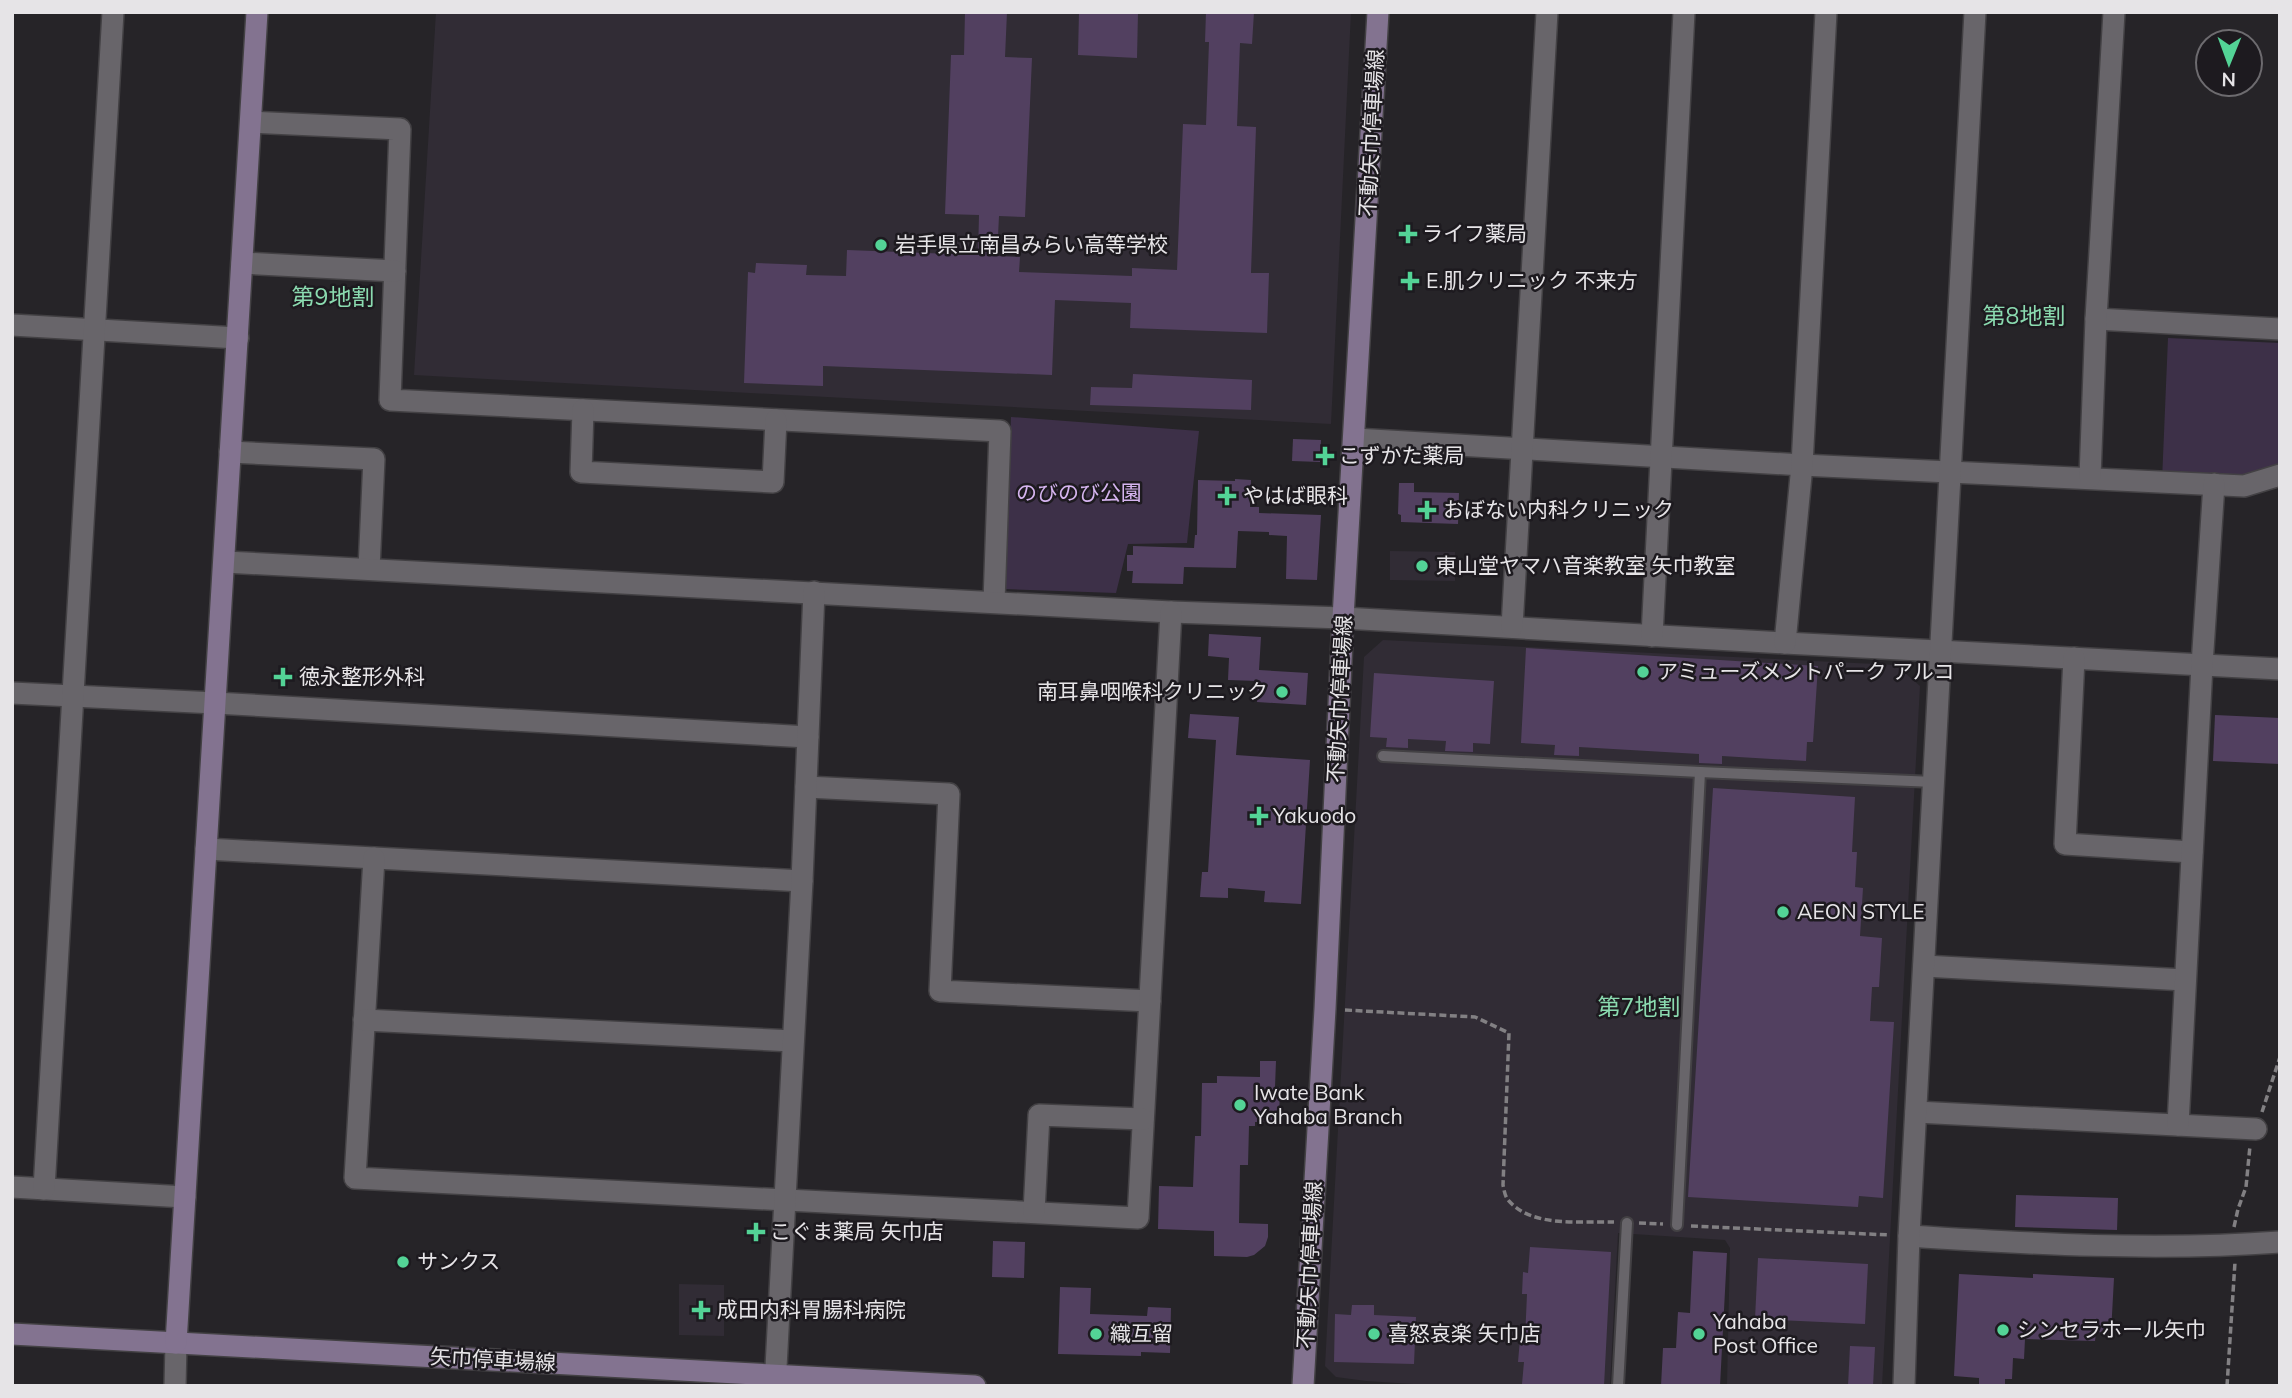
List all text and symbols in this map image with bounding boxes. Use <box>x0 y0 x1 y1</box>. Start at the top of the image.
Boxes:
north arrow <box>2194 28 2264 98</box>
street label: 不動矢巾停車場線 <box>1354 48 1388 218</box>
text: N <box>2221 68 2236 92</box>
place label: ライフ薬局 <box>1422 220 1527 246</box>
marker: ライフ薬局 <box>1400 226 1416 242</box>
place label: 岩手県立南昌みらい高等学校 <box>895 231 1168 257</box>
marker: 岩手県立南昌みらい高等学校 <box>873 237 889 253</box>
place label: E.肌クリニック 不来方 <box>1426 267 1638 293</box>
marker: E.肌クリニック 不来方 <box>1400 271 1420 291</box>
district label: 第9地割 <box>292 282 374 311</box>
district label: 第8地割 <box>1983 301 2065 330</box>
place label: こずかた薬局 <box>1339 442 1465 468</box>
marker: こずかた薬局 <box>1317 448 1333 464</box>
park label: のびのび公園 <box>1016 479 1142 505</box>
place label: やはば眼科 <box>1243 482 1348 508</box>
marker: やはば眼科 <box>1217 486 1237 506</box>
place label: おぼない内科クリニック <box>1443 496 1674 522</box>
marker: おぼない内科クリニック <box>1417 500 1437 520</box>
place label: 東山堂ヤマハ音楽教室 矢巾教室 <box>1436 552 1735 578</box>
marker: 東山堂ヤマハ音楽教室 矢巾教室 <box>1414 558 1430 574</box>
street label: 不動矢巾停車場線 <box>1322 614 1356 784</box>
place label: アミューズメントパーク アルコ <box>1657 658 1954 684</box>
place label: 徳永整形外科 <box>299 663 425 689</box>
marker: アミューズメントパーク アルコ <box>1635 664 1651 680</box>
marker: 徳永整形外科 <box>273 667 293 687</box>
place label: 南耳鼻咽喉科クリニック <box>1037 678 1268 704</box>
marker: 南耳鼻咽喉科クリニック <box>1274 684 1290 700</box>
place label: Yakuodo <box>1272 802 1356 828</box>
marker: Yakuodo <box>1251 808 1267 824</box>
place label: AEON STYLE <box>1797 898 1925 924</box>
marker: AEON STYLE <box>1775 904 1791 920</box>
district label: 第7地割 <box>1598 992 1680 1021</box>
place label: Iwate Bank Yahaba Branch <box>1253 1079 1403 1129</box>
marker: Iwate Bank Yahaba Branch <box>1232 1097 1248 1113</box>
street label: 不動矢巾停車場線 <box>1292 1180 1326 1350</box>
place label: こぐま薬局 矢巾店 <box>770 1218 943 1244</box>
marker: こぐま薬局 矢巾店 <box>748 1224 764 1240</box>
place label: サンクス <box>417 1248 500 1274</box>
marker: サンクス <box>395 1254 411 1270</box>
place label: 成田内科胃腸科病院 <box>717 1296 906 1322</box>
marker: 成田内科胃腸科病院 <box>691 1300 711 1320</box>
place label: Yahaba Post Office <box>1712 1308 1818 1358</box>
place label: シンセラホール矢巾 <box>2017 1316 2206 1342</box>
place label: 織互留 <box>1110 1320 1173 1346</box>
place label: 喜怒哀楽 矢巾店 <box>1388 1320 1540 1346</box>
marker: シンセラホール矢巾 <box>1995 1322 2011 1338</box>
marker: 織互留 <box>1088 1326 1104 1342</box>
marker: 喜怒哀楽 矢巾店 <box>1366 1326 1382 1342</box>
marker: Yahaba Post Office <box>1691 1326 1707 1342</box>
street label: 矢巾停車場線 <box>429 1343 557 1375</box>

